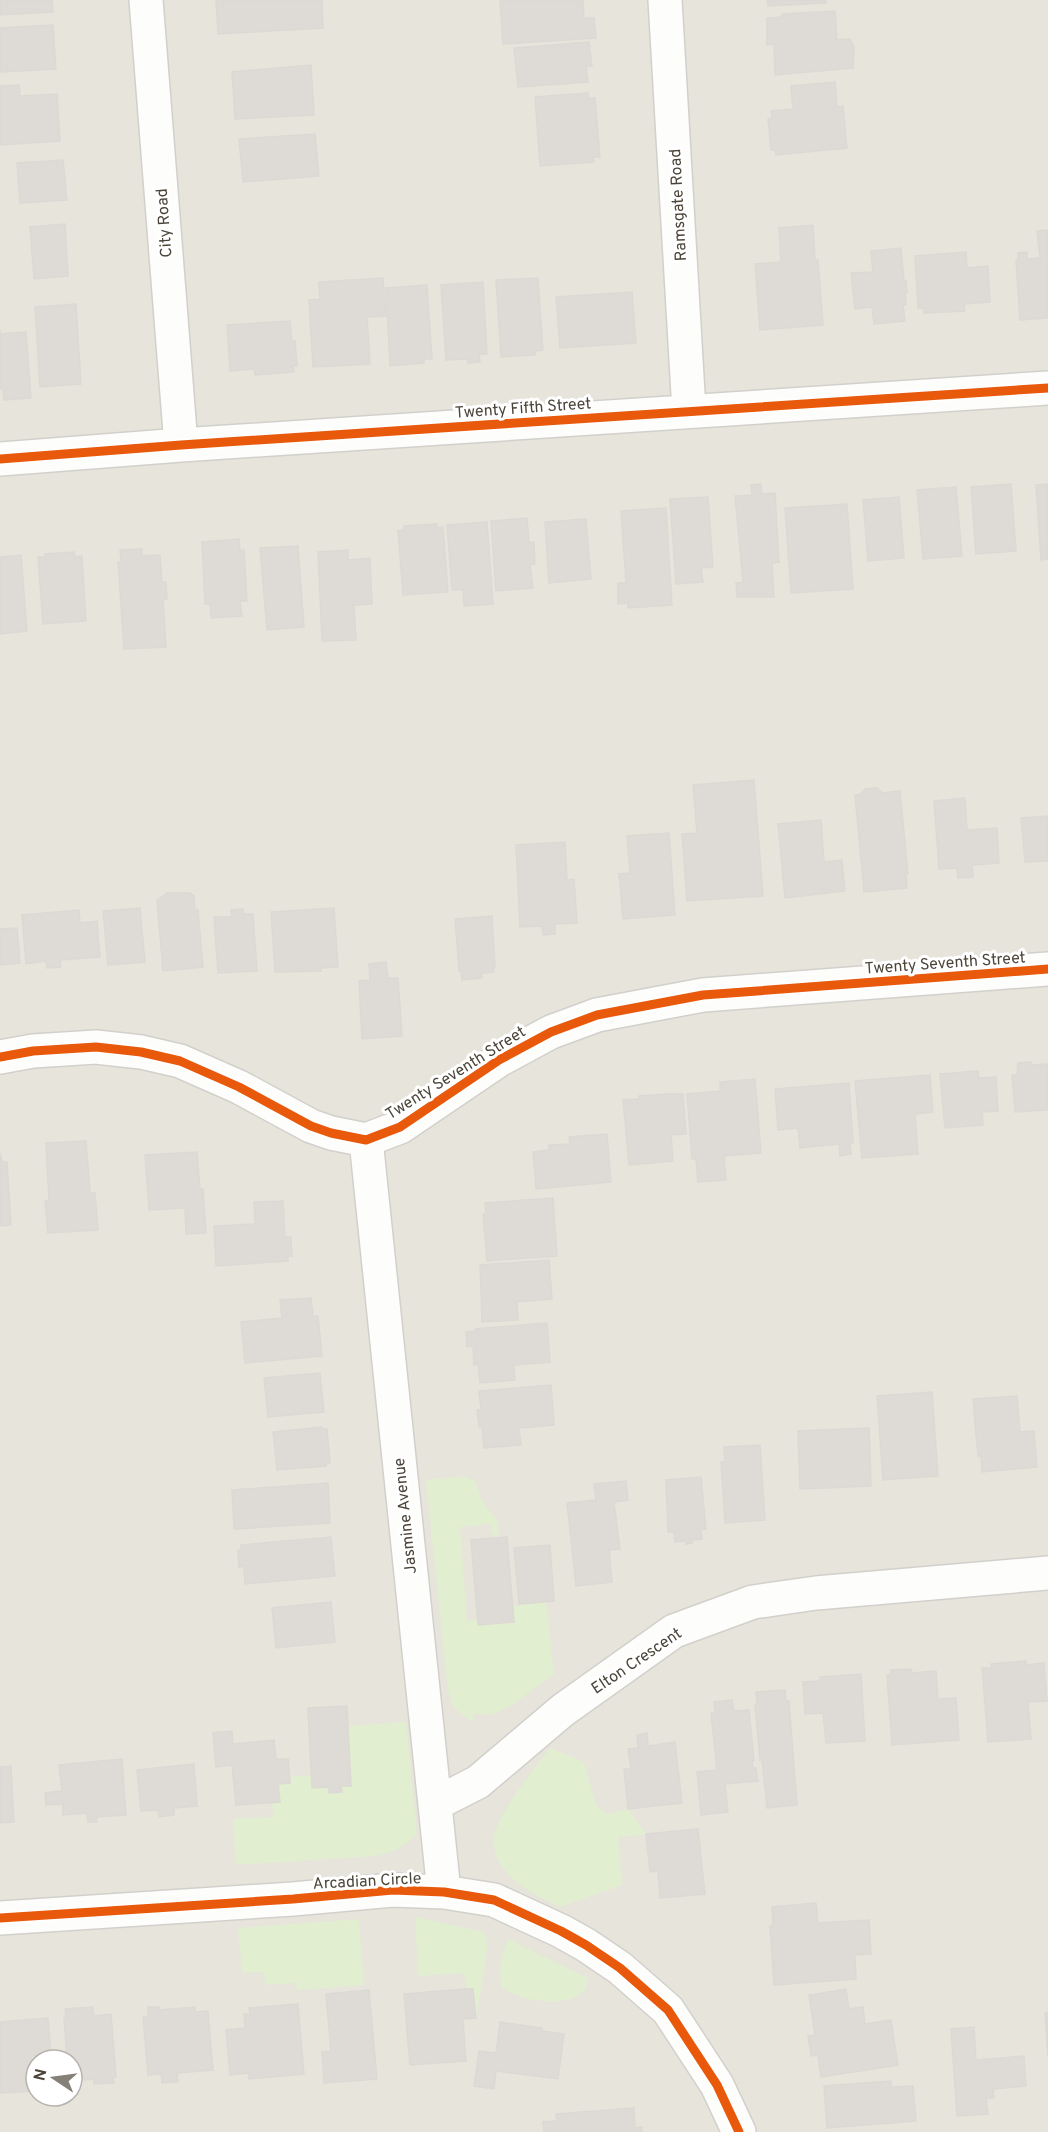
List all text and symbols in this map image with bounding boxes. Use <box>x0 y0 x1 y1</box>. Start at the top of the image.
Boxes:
street label: Ramsgate Road <box>666 148 692 262</box>
street label: City Road <box>153 188 177 258</box>
street label: Twenty Fifth Street <box>454 394 592 424</box>
street label: Twenty Seventh Street <box>864 948 1026 980</box>
street label: Twenty Seventh Street <box>382 1022 530 1125</box>
street label: Jasmine Avenue <box>390 1457 422 1575</box>
street label: Elton Crescent <box>588 1624 686 1699</box>
street label: Arcadian Circle <box>312 1869 422 1895</box>
north arrow <box>24 2048 84 2108</box>
text: N <box>30 2067 52 2083</box>

